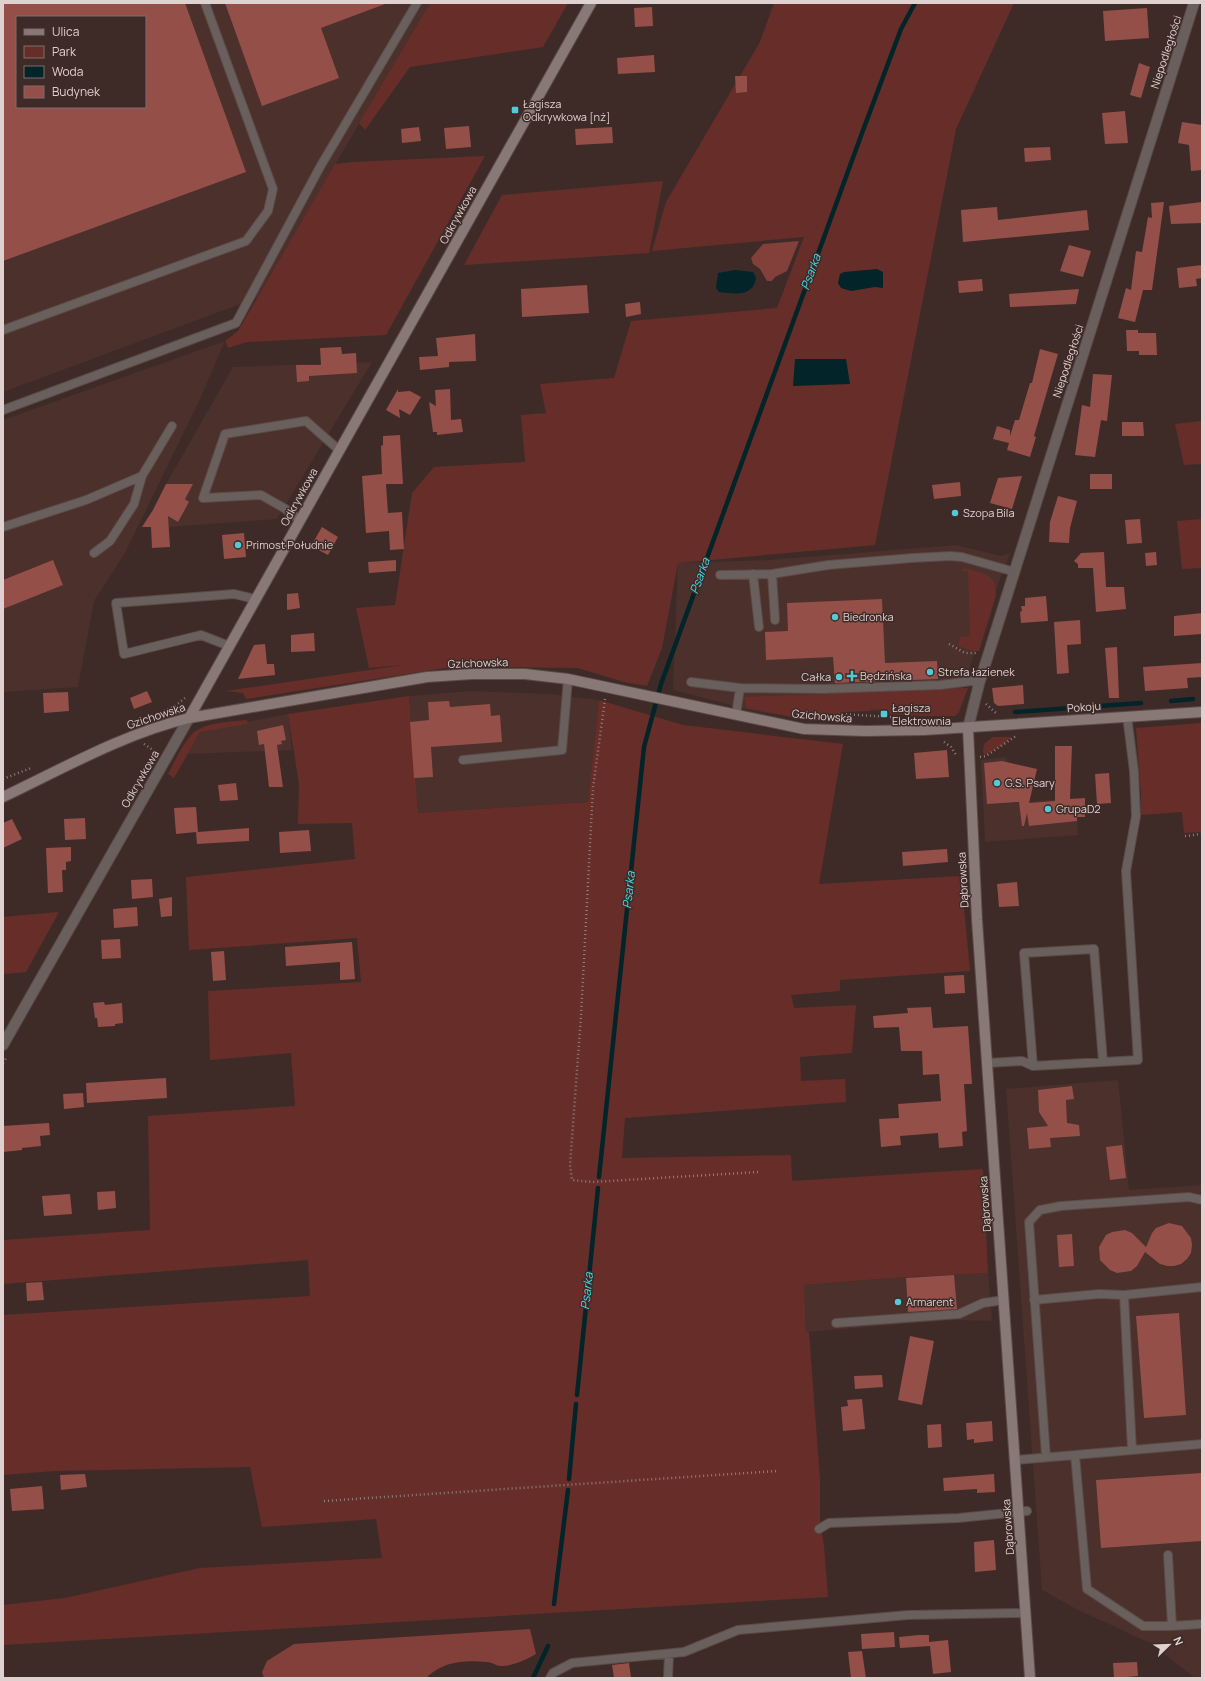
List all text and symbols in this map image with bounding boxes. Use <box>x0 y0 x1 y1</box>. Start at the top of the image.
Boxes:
street label: Niepodległości <box>1147 13 1184 90</box>
legend <box>16 16 146 108</box>
text: Ulica <box>52 23 79 40</box>
text: Park <box>52 43 77 60</box>
text: Woda <box>52 63 83 80</box>
text: Budynek <box>52 83 101 100</box>
place label: Łagisza Odkrywkowa [nż] <box>523 96 610 124</box>
marker: Łagisza Odkrywkowa [nż] <box>510 105 520 115</box>
street label: Odkrywkowa <box>436 183 480 246</box>
water label: Psarka <box>796 250 825 292</box>
street label: Niepodległości <box>1049 322 1086 399</box>
street label: Odkrywkowa <box>277 465 321 528</box>
place label: Szopa Bila <box>963 505 1015 520</box>
marker: Szopa Bila <box>950 508 960 518</box>
place label: Primost Południe <box>246 537 334 552</box>
marker: Primost Południe <box>233 540 243 550</box>
water label: Psarka <box>685 554 714 596</box>
place label: Biedronka <box>843 609 894 624</box>
marker: Biedronka <box>830 612 840 622</box>
street label: Gzichowska <box>447 654 509 671</box>
place label: Strefa łazienek <box>938 664 1015 679</box>
marker: Strefa łazienek <box>925 667 935 677</box>
place label: Będzińska <box>860 668 912 683</box>
place label: Całka <box>801 669 831 684</box>
marker: Będzińska <box>847 671 857 681</box>
marker: Całka <box>834 672 844 682</box>
street label: Pokoju <box>1066 698 1102 715</box>
street label: Gzichowska <box>125 699 187 732</box>
place label: Łagisza Elektrownia <box>892 700 951 728</box>
street label: Gzichowska <box>791 705 853 726</box>
marker: Łagisza Elektrownia <box>879 709 889 719</box>
street label: Odkrywkowa <box>117 747 162 810</box>
place label: G.S. Psary <box>1005 775 1055 790</box>
marker: G.S. Psary <box>992 778 1002 788</box>
place label: GrupaD2 <box>1056 801 1101 816</box>
marker: GrupaD2 <box>1043 804 1053 814</box>
street label: Dąbrowska <box>954 852 971 908</box>
water label: Psarka <box>618 869 639 909</box>
street label: Dąbrowska <box>975 1176 994 1232</box>
water label: Psarka <box>576 1270 597 1310</box>
place label: Armarent <box>906 1294 953 1309</box>
marker: Armarent <box>893 1297 903 1307</box>
street label: Dąbrowska <box>998 1499 1017 1555</box>
north arrow <box>1149 1625 1189 1665</box>
text: N <box>1170 1634 1187 1648</box>

